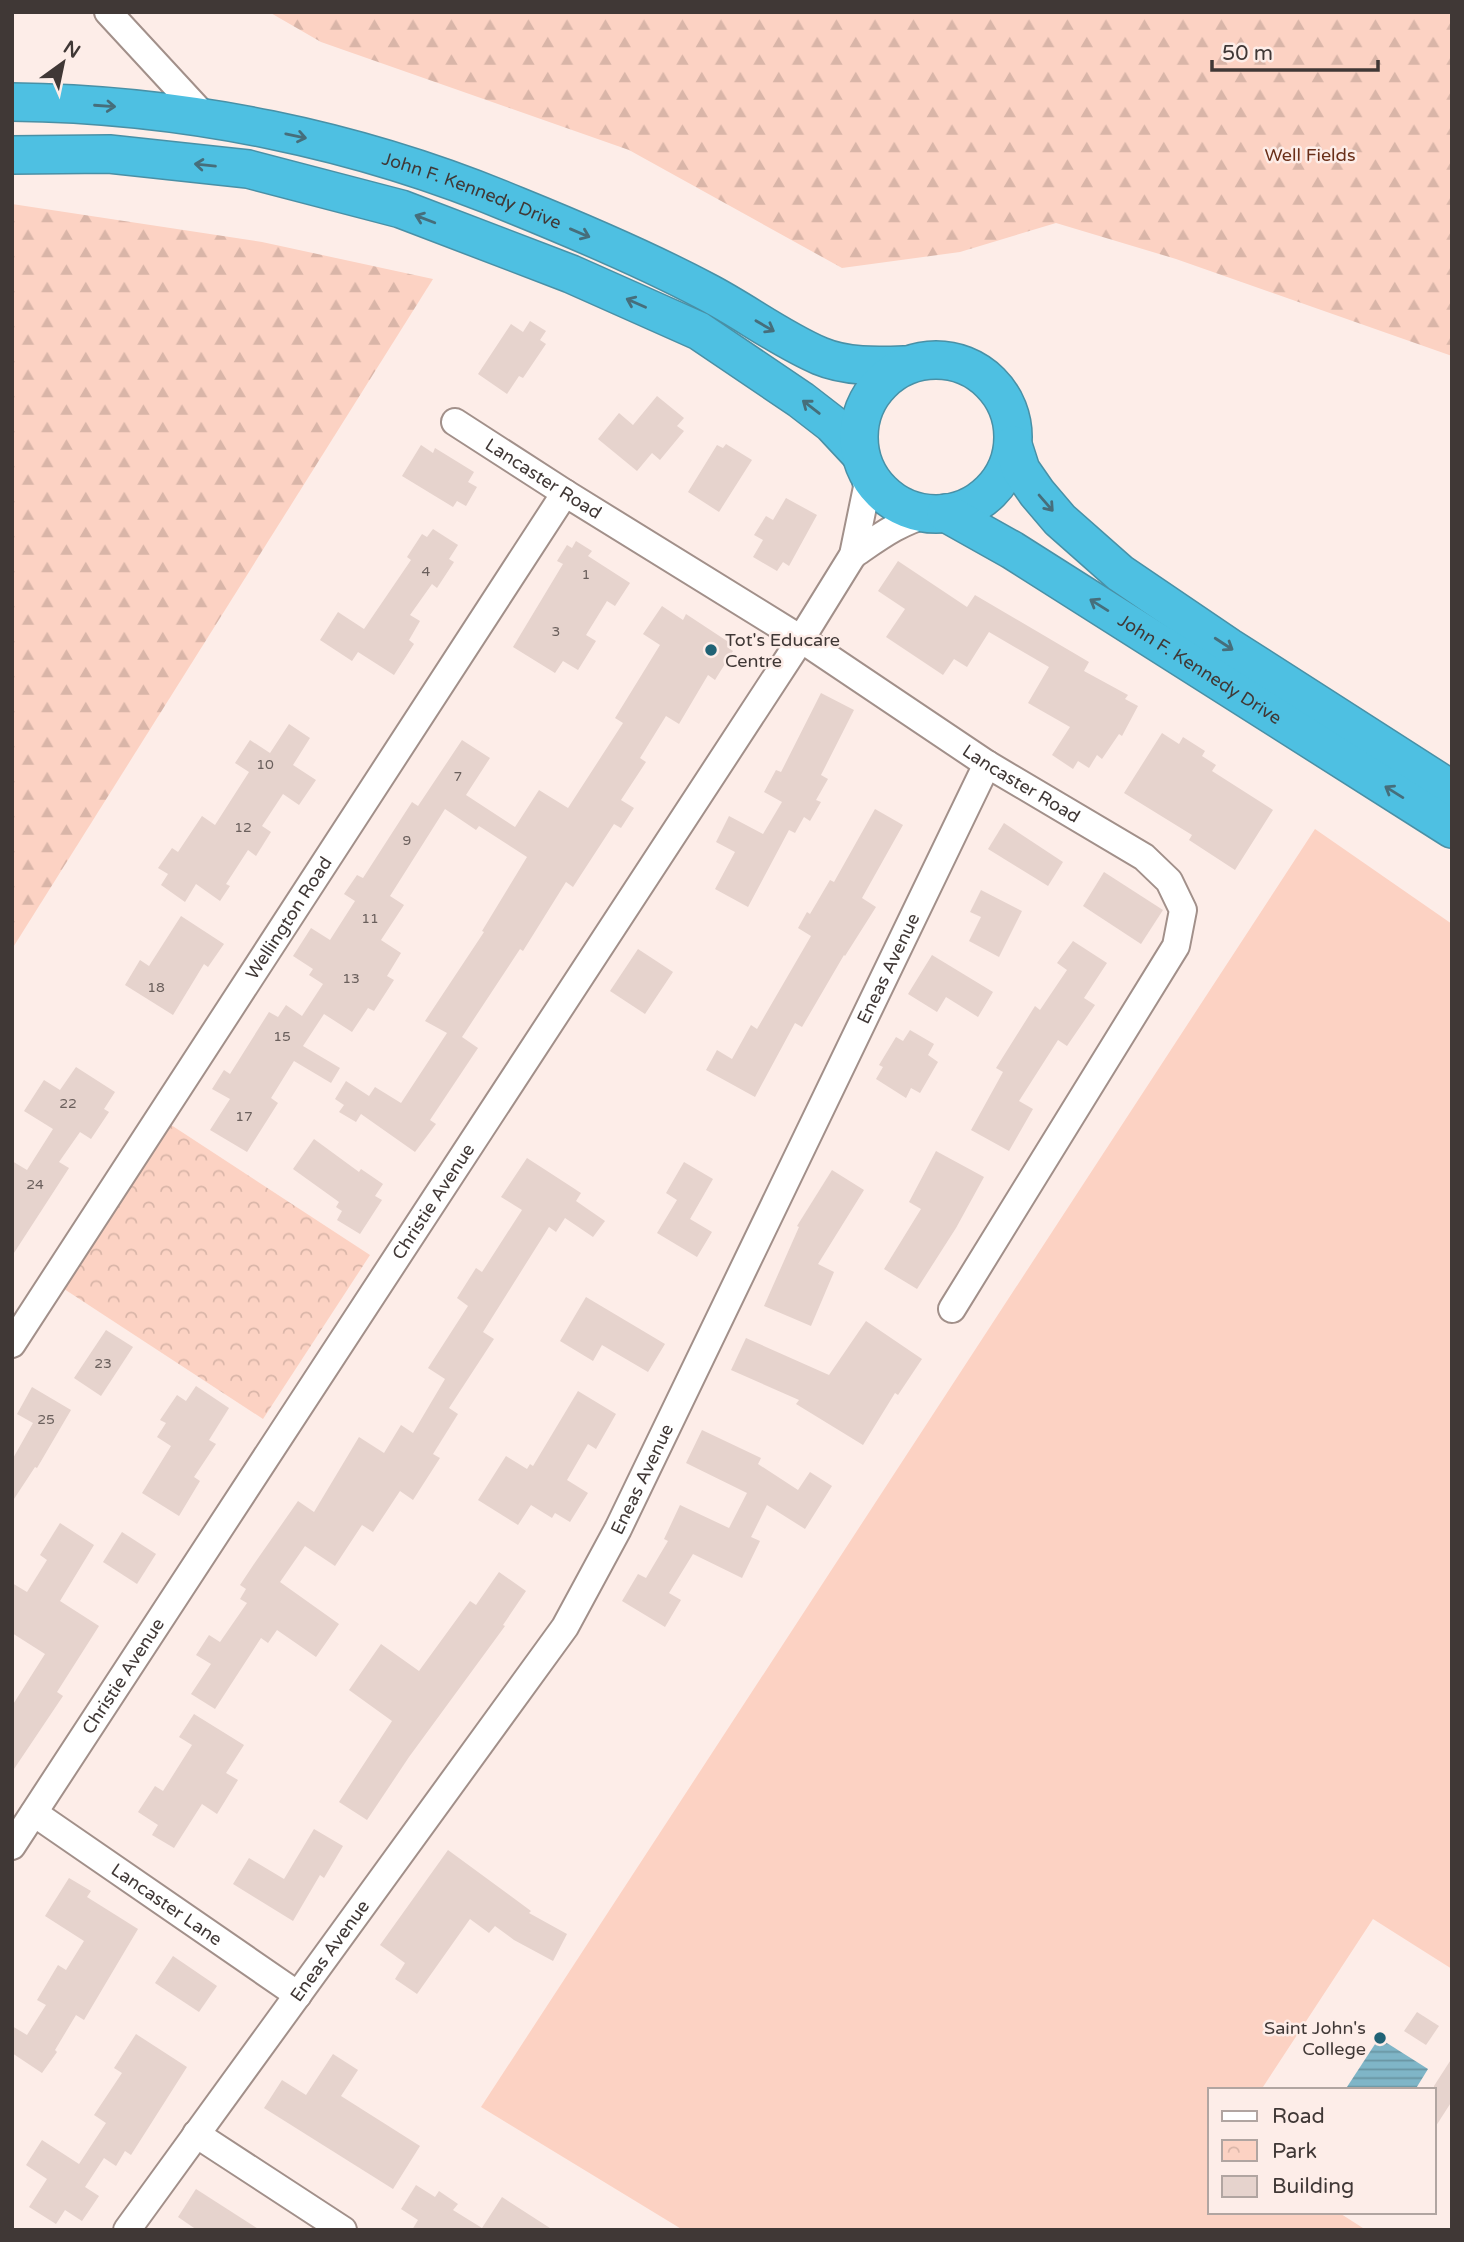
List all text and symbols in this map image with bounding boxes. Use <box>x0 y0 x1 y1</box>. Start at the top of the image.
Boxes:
north arrow <box>28 28 98 98</box>
scale bar <box>1212 28 1378 72</box>
text: N <box>59 36 84 63</box>
text: 50 m <box>1222 41 1273 66</box>
one-way arrow <box>93 100 116 113</box>
one-way arrow <box>284 130 307 144</box>
park label: Well Fields <box>1264 144 1356 166</box>
street label: John F. Kennedy Drive <box>380 147 565 234</box>
one-way arrow <box>194 158 217 171</box>
one-way arrow <box>415 211 437 224</box>
one-way arrow <box>569 227 590 240</box>
one-way arrow <box>626 296 648 309</box>
one-way arrow <box>754 320 775 333</box>
one-way arrow <box>802 399 820 415</box>
street label: Lancaster Road <box>481 433 606 524</box>
one-way arrow <box>1038 494 1054 512</box>
house number: 4 <box>422 563 431 580</box>
house number: 1 <box>582 566 590 583</box>
one-way arrow <box>1089 597 1109 611</box>
street label: John F. Kennedy Drive <box>1114 609 1286 729</box>
house number: 3 <box>552 623 560 640</box>
place label: Tot's Educare Centre <box>725 629 840 672</box>
one-way arrow <box>1213 637 1233 651</box>
marker: Tot's Educare Centre <box>703 642 719 658</box>
street label: Lancaster Road <box>958 740 1084 828</box>
house number: 10 <box>256 756 274 773</box>
house number: 7 <box>454 768 462 785</box>
one-way arrow <box>1385 785 1404 799</box>
house number: 12 <box>234 819 252 836</box>
house number: 9 <box>403 832 411 849</box>
street label: Wellington Road <box>241 853 337 984</box>
street label: Eneas Avenue <box>852 909 924 1028</box>
house number: 11 <box>361 910 379 927</box>
house number: 13 <box>342 970 360 987</box>
house number: 18 <box>147 979 165 996</box>
house number: 15 <box>273 1028 291 1045</box>
house number: 22 <box>59 1095 77 1112</box>
house number: 17 <box>235 1108 253 1125</box>
street label: Christie Avenue <box>387 1139 479 1264</box>
house number: 24 <box>26 1176 44 1193</box>
house number: 23 <box>94 1355 112 1372</box>
house number: 25 <box>37 1411 55 1428</box>
street label: Eneas Avenue <box>606 1420 678 1538</box>
street label: Christie Avenue <box>77 1614 169 1738</box>
street label: Lancaster Lane <box>107 1858 226 1950</box>
street label: Eneas Avenue <box>285 1896 374 2006</box>
place label: Saint John's College <box>1264 2017 1366 2060</box>
marker: Saint John's College <box>1372 2030 1388 2046</box>
legend <box>1208 2088 1436 2214</box>
text: Road <box>1272 2104 1325 2129</box>
text: Park <box>1272 2139 1317 2164</box>
text: Building <box>1272 2174 1354 2199</box>

